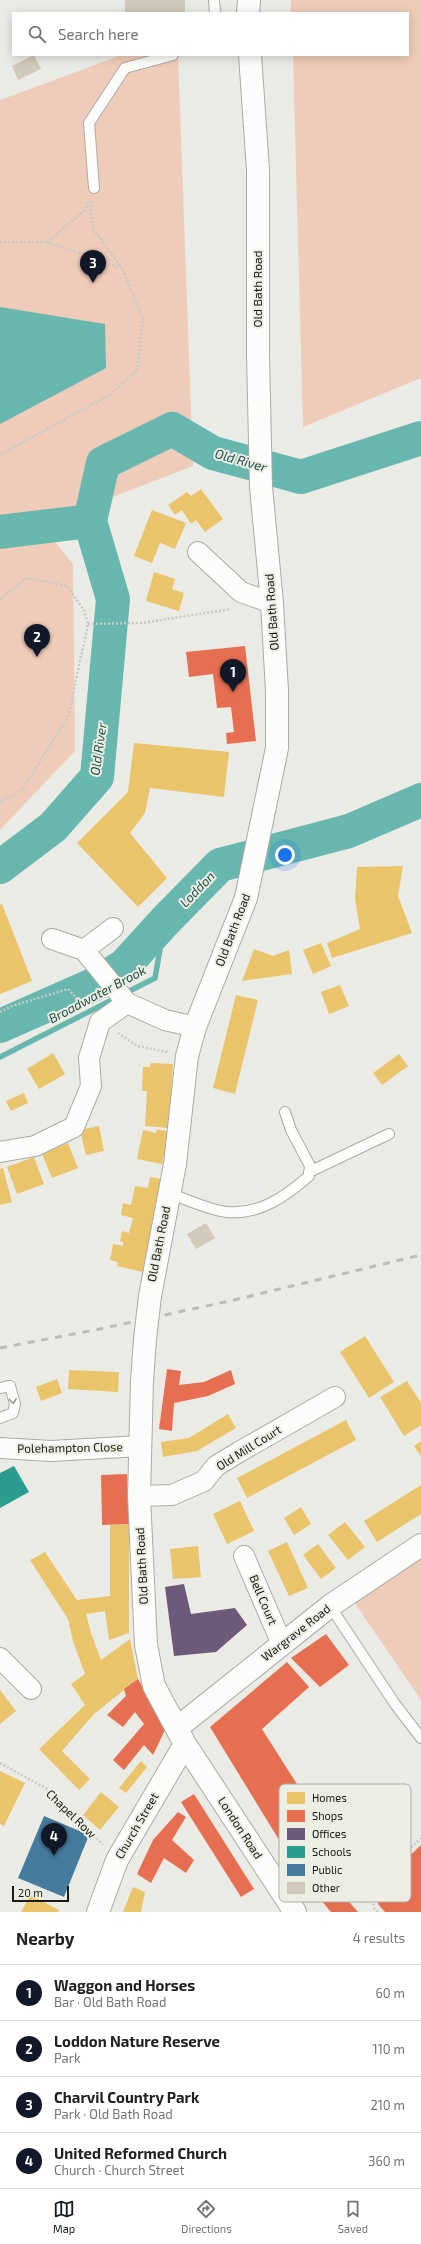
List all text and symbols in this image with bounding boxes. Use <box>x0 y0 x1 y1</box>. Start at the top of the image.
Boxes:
search box <box>12 12 409 56</box>
icon: search <box>26 23 48 45</box>
text: Search here <box>58 25 139 43</box>
pin: 3 <box>80 250 106 283</box>
street label: Old Bath Road <box>250 250 264 328</box>
water label: Old River <box>213 445 270 475</box>
street label: Old Bath Road <box>261 573 281 651</box>
pin: 2 <box>24 624 50 657</box>
pin: 1 <box>220 659 246 692</box>
water label: Old River <box>86 721 110 776</box>
your location <box>275 845 295 865</box>
water label: Loddon <box>176 868 218 910</box>
street label: Old Bath Road <box>212 891 252 968</box>
water label: Broadwater Brook <box>46 961 149 1026</box>
street label: Old Bath Road <box>144 1205 172 1283</box>
one-way arrow <box>8 1398 17 1404</box>
street label: Old Mill Court <box>213 1421 284 1473</box>
street label: Polehampton Close <box>17 1439 123 1455</box>
street label: Old Bath Road <box>132 1527 150 1605</box>
street label: Bell Court <box>247 1572 281 1627</box>
street label: Wargrave Road <box>258 1601 333 1664</box>
legend <box>279 1784 411 1902</box>
street label: Chapel Row <box>44 1786 100 1841</box>
street label: Church Street <box>112 1790 161 1861</box>
text: Homes <box>312 1791 347 1804</box>
street label: London Road <box>216 1794 266 1861</box>
text: Shops <box>312 1809 343 1822</box>
pin: 4 <box>41 1823 67 1856</box>
text: Offices <box>312 1827 347 1840</box>
text: Schools <box>312 1845 352 1858</box>
text: Public <box>312 1863 342 1876</box>
text: Other <box>312 1881 341 1894</box>
scale bar <box>12 1884 69 1903</box>
text: 20 m <box>18 1886 43 1899</box>
text: Nearby <box>16 1928 74 1948</box>
text: 4 results <box>353 1930 405 1946</box>
text: Waggon and Horses <box>54 1976 195 1994</box>
text: 1 <box>26 1985 32 2001</box>
text: 60 m <box>375 1985 405 2001</box>
text: Bar · Old Bath Road <box>54 1994 166 2010</box>
text: Loddon Nature Reserve <box>54 2032 220 2050</box>
text: 2 <box>25 2041 33 2057</box>
text: 110 m <box>373 2041 405 2057</box>
text: Park <box>54 2050 81 2066</box>
text: Charvil Country Park <box>54 2088 199 2106</box>
text: 3 <box>25 2097 33 2113</box>
text: 210 m <box>370 2097 405 2113</box>
text: Park · Old Bath Road <box>54 2106 173 2122</box>
text: United Reformed Church <box>54 2144 227 2162</box>
text: 4 <box>25 2153 33 2169</box>
text: 360 m <box>368 2153 405 2169</box>
text: Church · Church Street <box>54 2162 185 2178</box>
tab: Map <box>53 2198 75 2235</box>
tab: Directions <box>181 2198 232 2235</box>
tab: Saved <box>338 2198 368 2235</box>

